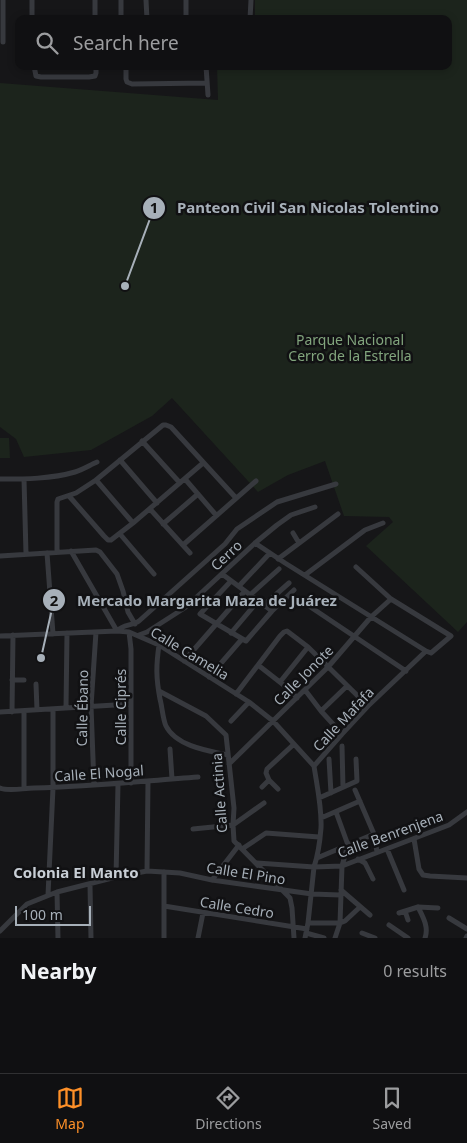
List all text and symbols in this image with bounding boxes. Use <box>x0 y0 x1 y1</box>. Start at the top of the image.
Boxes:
search box <box>15 15 452 70</box>
icon: search <box>33 29 61 57</box>
text: Search here <box>73 30 179 56</box>
callout: Panteon Civil San Nicolas Tolentino <box>142 193 449 223</box>
text: 1 <box>150 197 158 217</box>
text: Panteon Civil San Nicolas Tolentino <box>177 197 439 217</box>
park label: Parque Nacional Cerro de la Estrella <box>288 330 412 365</box>
street label: Cerro <box>206 536 246 574</box>
callout: Mercado Margarita Maza de Juárez <box>42 585 346 615</box>
text: 2 <box>50 590 59 610</box>
text: Mercado Margarita Maza de Juárez <box>77 590 337 610</box>
street label: Calle Camelia <box>147 622 233 684</box>
street label: Calle Jonote <box>269 641 337 709</box>
street label: Calle Ciprés <box>111 668 130 745</box>
street label: Calle Ébano <box>72 669 92 747</box>
street label: Calle Mafafa <box>308 683 378 755</box>
street label: Calle Actinia <box>207 752 231 834</box>
street label: Calle El Nogal <box>54 760 144 786</box>
street label: Calle Benrenjena <box>335 806 445 862</box>
street label: Calle El Pino <box>205 857 287 889</box>
district label: Colonia El Manto <box>13 862 139 882</box>
street label: Calle Cedro <box>199 892 275 922</box>
scale bar <box>15 903 91 926</box>
text: 100 m <box>22 905 63 924</box>
text: Nearby <box>20 957 96 985</box>
text: 0 results <box>383 960 447 982</box>
tab: Map <box>55 1084 85 1133</box>
tab: Directions <box>195 1084 262 1133</box>
tab: Saved <box>372 1084 412 1133</box>

